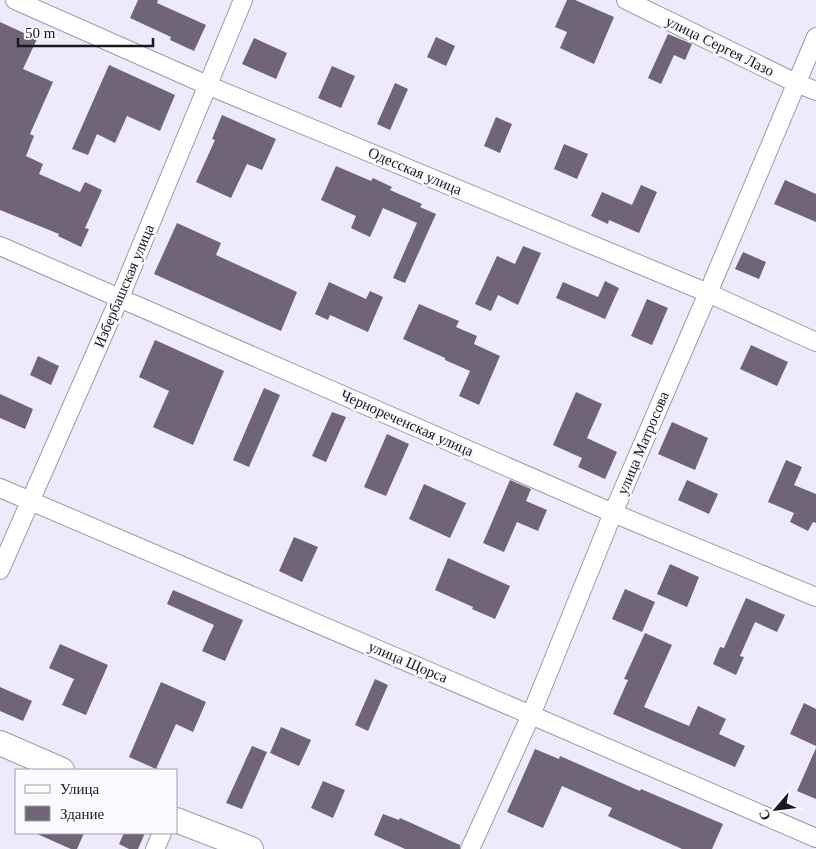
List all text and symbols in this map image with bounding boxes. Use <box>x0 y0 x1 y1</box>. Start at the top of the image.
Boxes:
street label: улица Сергея Лазо <box>663 13 777 79</box>
scale bar <box>18 15 152 47</box>
text: 50 m <box>25 25 56 41</box>
street label: Одесская улица <box>366 144 464 198</box>
street label: Избербашская улица <box>91 222 157 350</box>
street label: Чернореченская улица <box>338 387 476 460</box>
street label: улица Матросова <box>614 389 672 497</box>
street label: улица Щорса <box>366 638 450 686</box>
legend <box>15 769 178 834</box>
text: Улица <box>60 781 99 797</box>
north arrow <box>751 784 801 834</box>
text: Здание <box>60 806 104 822</box>
text: С <box>756 807 774 823</box>

